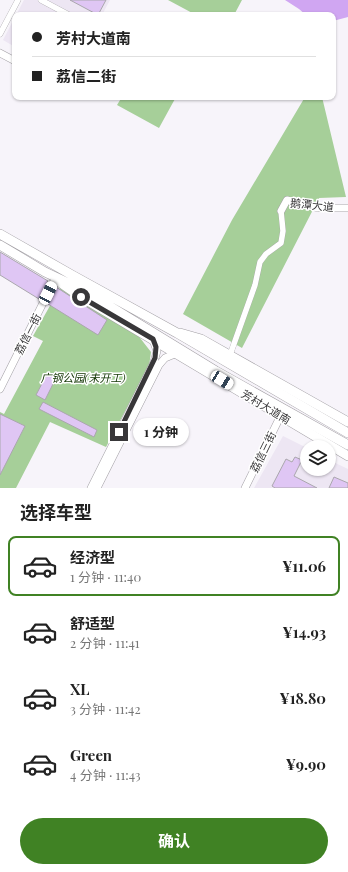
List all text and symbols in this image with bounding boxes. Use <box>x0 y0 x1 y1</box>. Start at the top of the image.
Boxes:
text: 芳村大道南 <box>56 28 131 48</box>
text: 荔信二街 <box>56 66 116 86</box>
street label: 鹅潭大道 <box>289 195 335 214</box>
car <box>37 280 59 306</box>
route start <box>72 288 90 306</box>
street label: 荔信一街 <box>11 311 44 357</box>
car <box>209 369 235 391</box>
park label: 广钢公园(未开工) <box>41 370 125 385</box>
street label: 芳村大道南 <box>239 386 294 427</box>
callout: 1 分钟 <box>133 418 189 446</box>
route end <box>110 423 128 441</box>
text: 1 分钟 <box>144 423 178 440</box>
street label: 荔信三街 <box>246 429 279 475</box>
map controls <box>300 440 336 476</box>
button: layers <box>300 440 336 476</box>
text: 选择车型 <box>20 500 92 524</box>
text: 经济型 <box>70 547 115 567</box>
icon: car <box>22 548 58 584</box>
text: ¥11.06 <box>282 556 326 576</box>
text: 1 分钟 · 11:40 <box>70 568 141 585</box>
text: 舒适型 <box>70 613 115 633</box>
icon: car <box>22 614 58 650</box>
text: ¥14.93 <box>283 622 326 642</box>
text: 2 分钟 · 11:41 <box>70 634 140 651</box>
text: XL <box>70 679 90 699</box>
icon: car <box>22 680 58 716</box>
text: ¥18.80 <box>280 688 326 708</box>
text: 3 分钟 · 11:42 <box>70 700 141 717</box>
text: Green <box>70 745 112 765</box>
icon: car <box>22 746 58 782</box>
text: ¥9.90 <box>286 754 326 774</box>
text: 4 分钟 · 11:43 <box>70 766 141 783</box>
button: 确认 <box>20 818 328 864</box>

